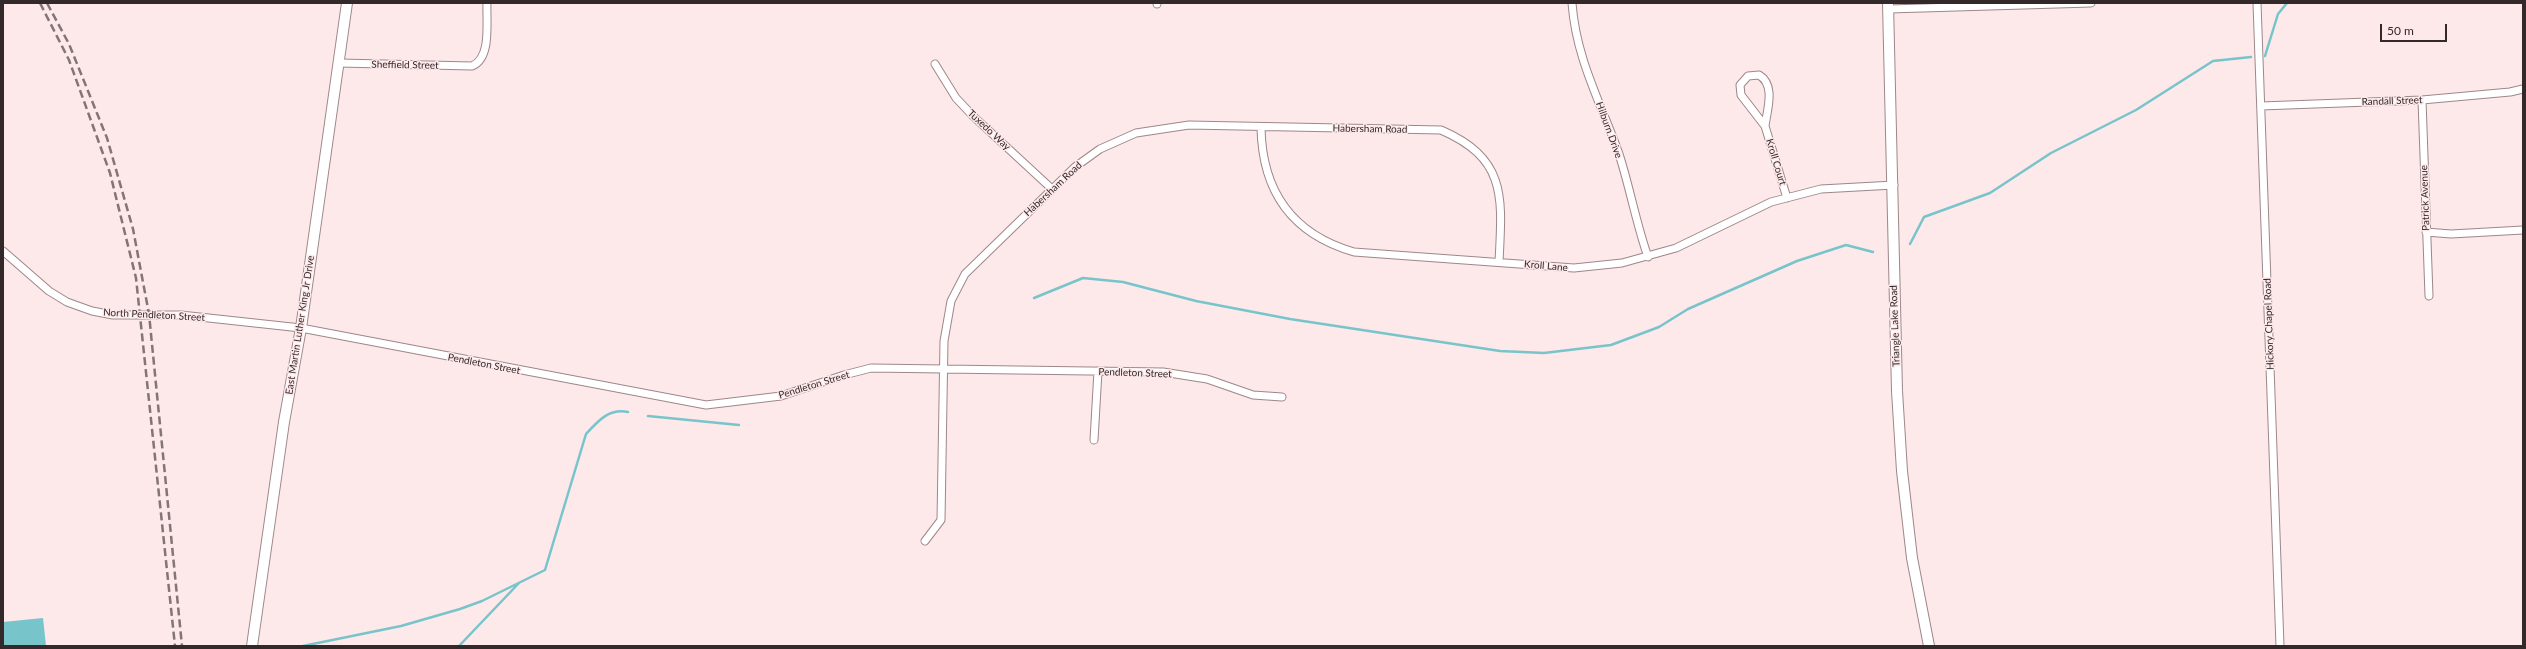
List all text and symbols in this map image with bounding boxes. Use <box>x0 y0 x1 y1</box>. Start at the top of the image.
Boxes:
scale bar <box>2382 16 2449 42</box>
text: 50 m <box>2387 23 2414 38</box>
street label: Sheffield Street <box>371 58 439 72</box>
street label: Randall Street <box>2361 94 2423 108</box>
street label: Hilburn Drive <box>1593 100 1625 160</box>
street label: Tuxedo Way <box>965 107 1013 153</box>
street label: Habersham Road <box>1333 122 1407 136</box>
street label: Kroll Court <box>1763 137 1789 187</box>
street label: Habersham Road <box>1022 159 1084 219</box>
street label: Patrick Avenue <box>2418 165 2432 231</box>
street label: East Martin Luther King Jr Drive <box>283 255 317 395</box>
street label: Kroll Lane <box>1524 258 1568 274</box>
street label: Hickory Chapel Road <box>2261 278 2277 370</box>
street label: Triangle Lake Road <box>1888 285 1902 367</box>
street label: North Pendleton Street <box>103 306 205 324</box>
street label: Pendleton Street <box>447 351 521 377</box>
street label: Pendleton Street <box>1098 366 1172 380</box>
street label: Pendleton Street <box>777 369 851 401</box>

